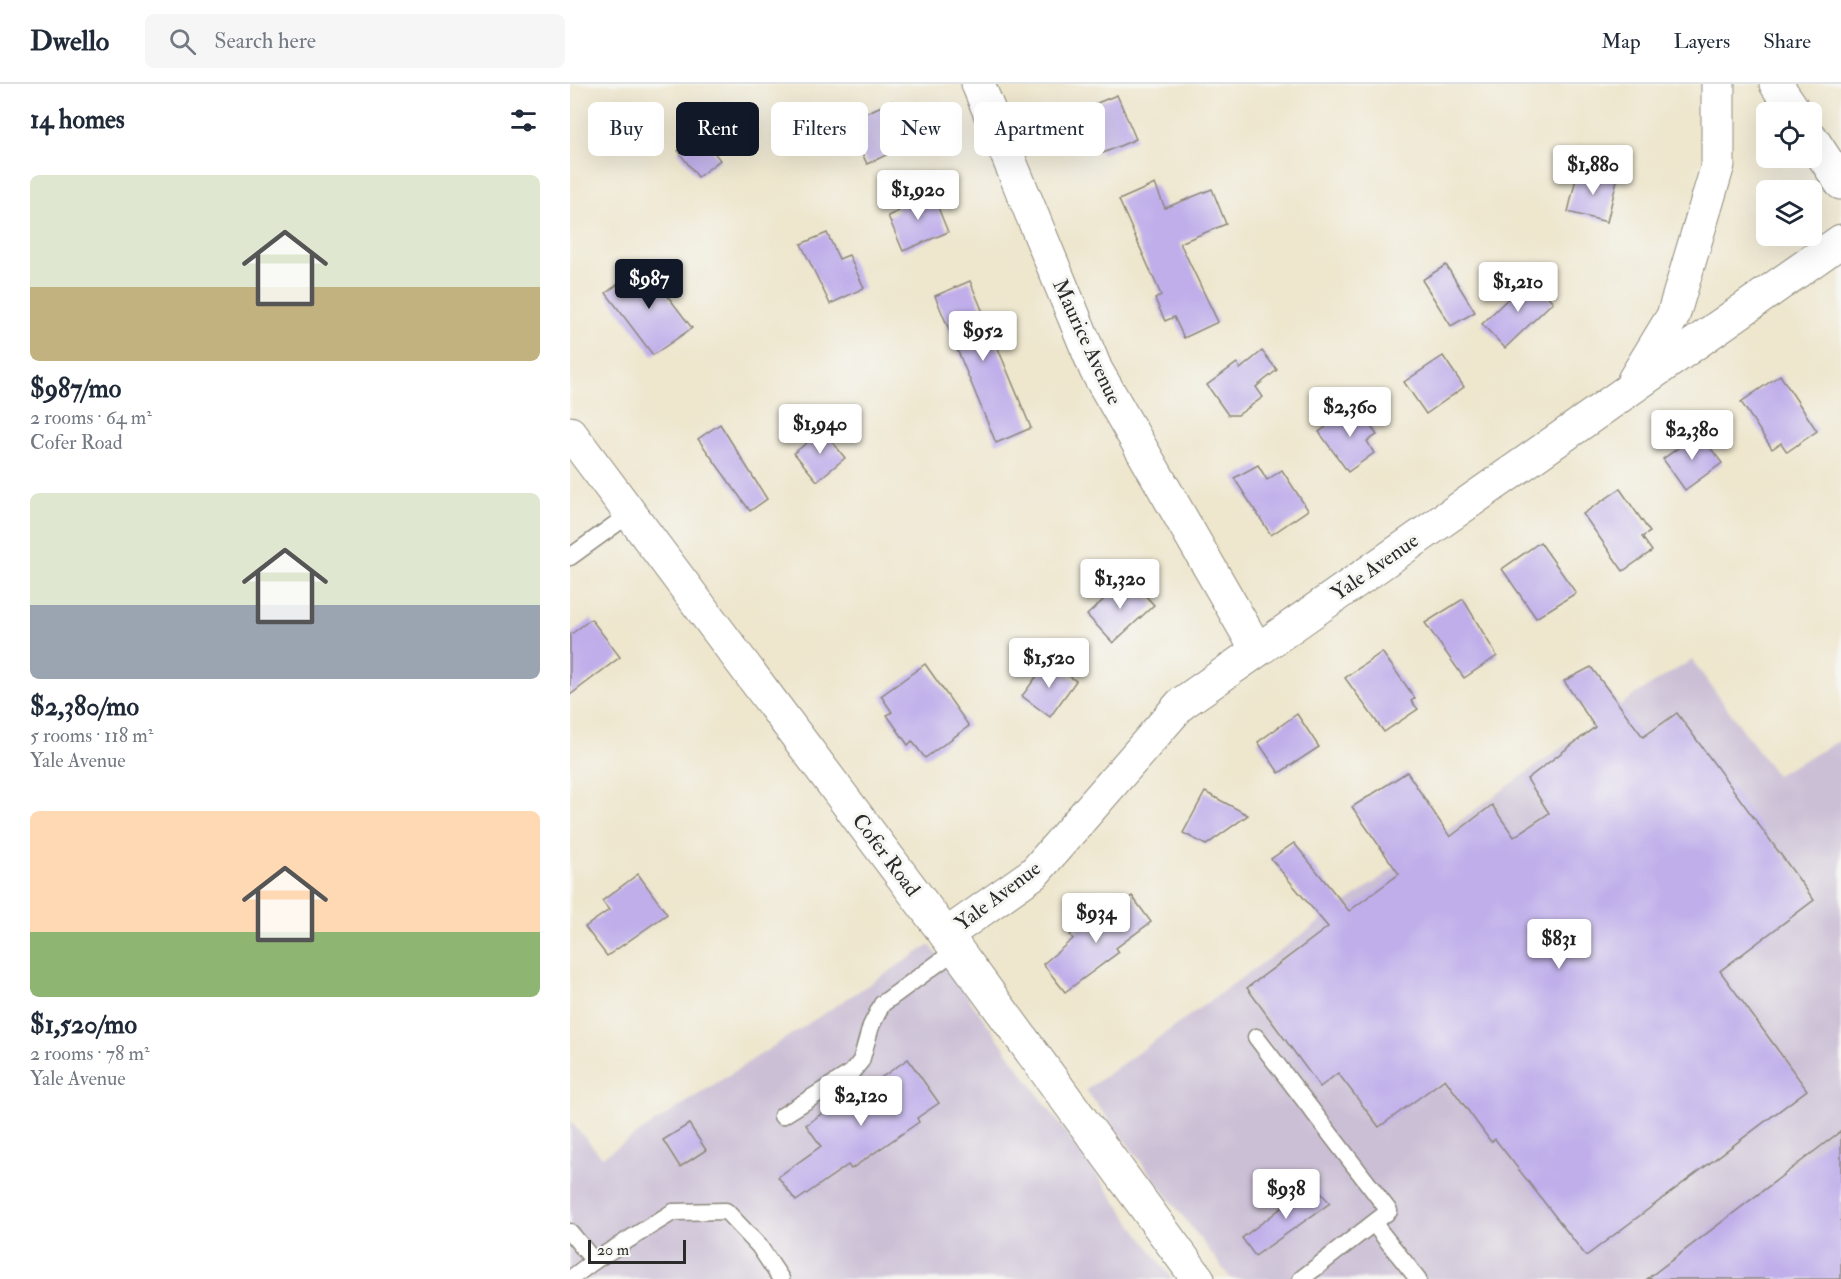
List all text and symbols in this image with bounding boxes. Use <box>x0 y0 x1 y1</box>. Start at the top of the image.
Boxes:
search box <box>145 14 565 68</box>
text: Dwello <box>30 24 109 59</box>
icon: search <box>166 25 199 58</box>
text: Search here <box>214 27 316 55</box>
text: Map <box>1601 28 1641 55</box>
text: Layers <box>1674 28 1730 55</box>
text: Share <box>1763 28 1811 55</box>
chip: Buy <box>588 102 664 156</box>
chip: Rent <box>676 102 759 156</box>
chip: Filters <box>771 102 868 156</box>
chip: New <box>880 102 962 156</box>
chip: Apartment <box>974 102 1105 156</box>
map controls <box>1756 102 1822 246</box>
button: locate <box>1756 102 1822 168</box>
text: 14 homes <box>30 104 125 136</box>
icon: filters <box>507 104 540 137</box>
pin: $1,880 <box>1544 145 1642 196</box>
text: $1,880 <box>1567 152 1619 177</box>
pin: $1,920 <box>869 170 967 221</box>
text: $1,920 <box>891 177 945 202</box>
button: layers <box>1756 180 1822 246</box>
icon: home <box>231 214 339 322</box>
pin: $987 <box>613 259 685 310</box>
pin: $1,210 <box>1469 262 1567 313</box>
text: $987 <box>629 266 669 291</box>
text: $1,210 <box>1493 269 1543 294</box>
street label: Maurice Avenue <box>1046 275 1128 409</box>
pin: $952 <box>947 311 1019 362</box>
text: $952 <box>963 318 1003 343</box>
text: $987/mo <box>30 373 121 405</box>
pin: $2,360 <box>1301 387 1399 438</box>
text: $2,360 <box>1323 394 1377 419</box>
pin: $1,940 <box>771 404 869 455</box>
text: 2 rooms · 64 m² <box>30 405 152 430</box>
pin: $2,380 <box>1643 410 1741 461</box>
text: $1,940 <box>793 411 847 436</box>
text: $2,380 <box>1665 417 1719 442</box>
text: Cofer Road <box>30 430 122 455</box>
street label: Yale Avenue <box>1326 527 1424 607</box>
icon: home <box>231 532 339 640</box>
pin: $1,320 <box>1071 559 1169 610</box>
text: $1,320 <box>1094 566 1146 591</box>
pin: $1,520 <box>1000 638 1098 689</box>
text: $1,520 <box>1023 645 1075 670</box>
text: $2,380/mo <box>30 691 139 723</box>
text: 5 rooms · 118 m² <box>30 723 153 748</box>
text: Yale Avenue <box>30 748 126 773</box>
street label: Cofer Road <box>846 808 926 902</box>
icon: home <box>231 850 339 958</box>
street label: Yale Avenue <box>950 855 1046 937</box>
pin: $934 <box>1060 893 1132 944</box>
text: $934 <box>1076 900 1116 925</box>
pin: $831 <box>1523 919 1595 970</box>
text: $831 <box>1541 926 1577 951</box>
text: $1,520/mo <box>30 1009 137 1041</box>
text: 2 rooms · 78 m² <box>30 1041 150 1066</box>
text: Yale Avenue <box>30 1066 126 1091</box>
pin: $2,120 <box>812 1076 910 1127</box>
text: $2,120 <box>834 1083 888 1108</box>
pin: $938 <box>1250 1169 1322 1220</box>
text: $938 <box>1267 1176 1305 1201</box>
scale bar <box>588 1237 686 1264</box>
text: 20 m <box>597 1240 629 1260</box>

